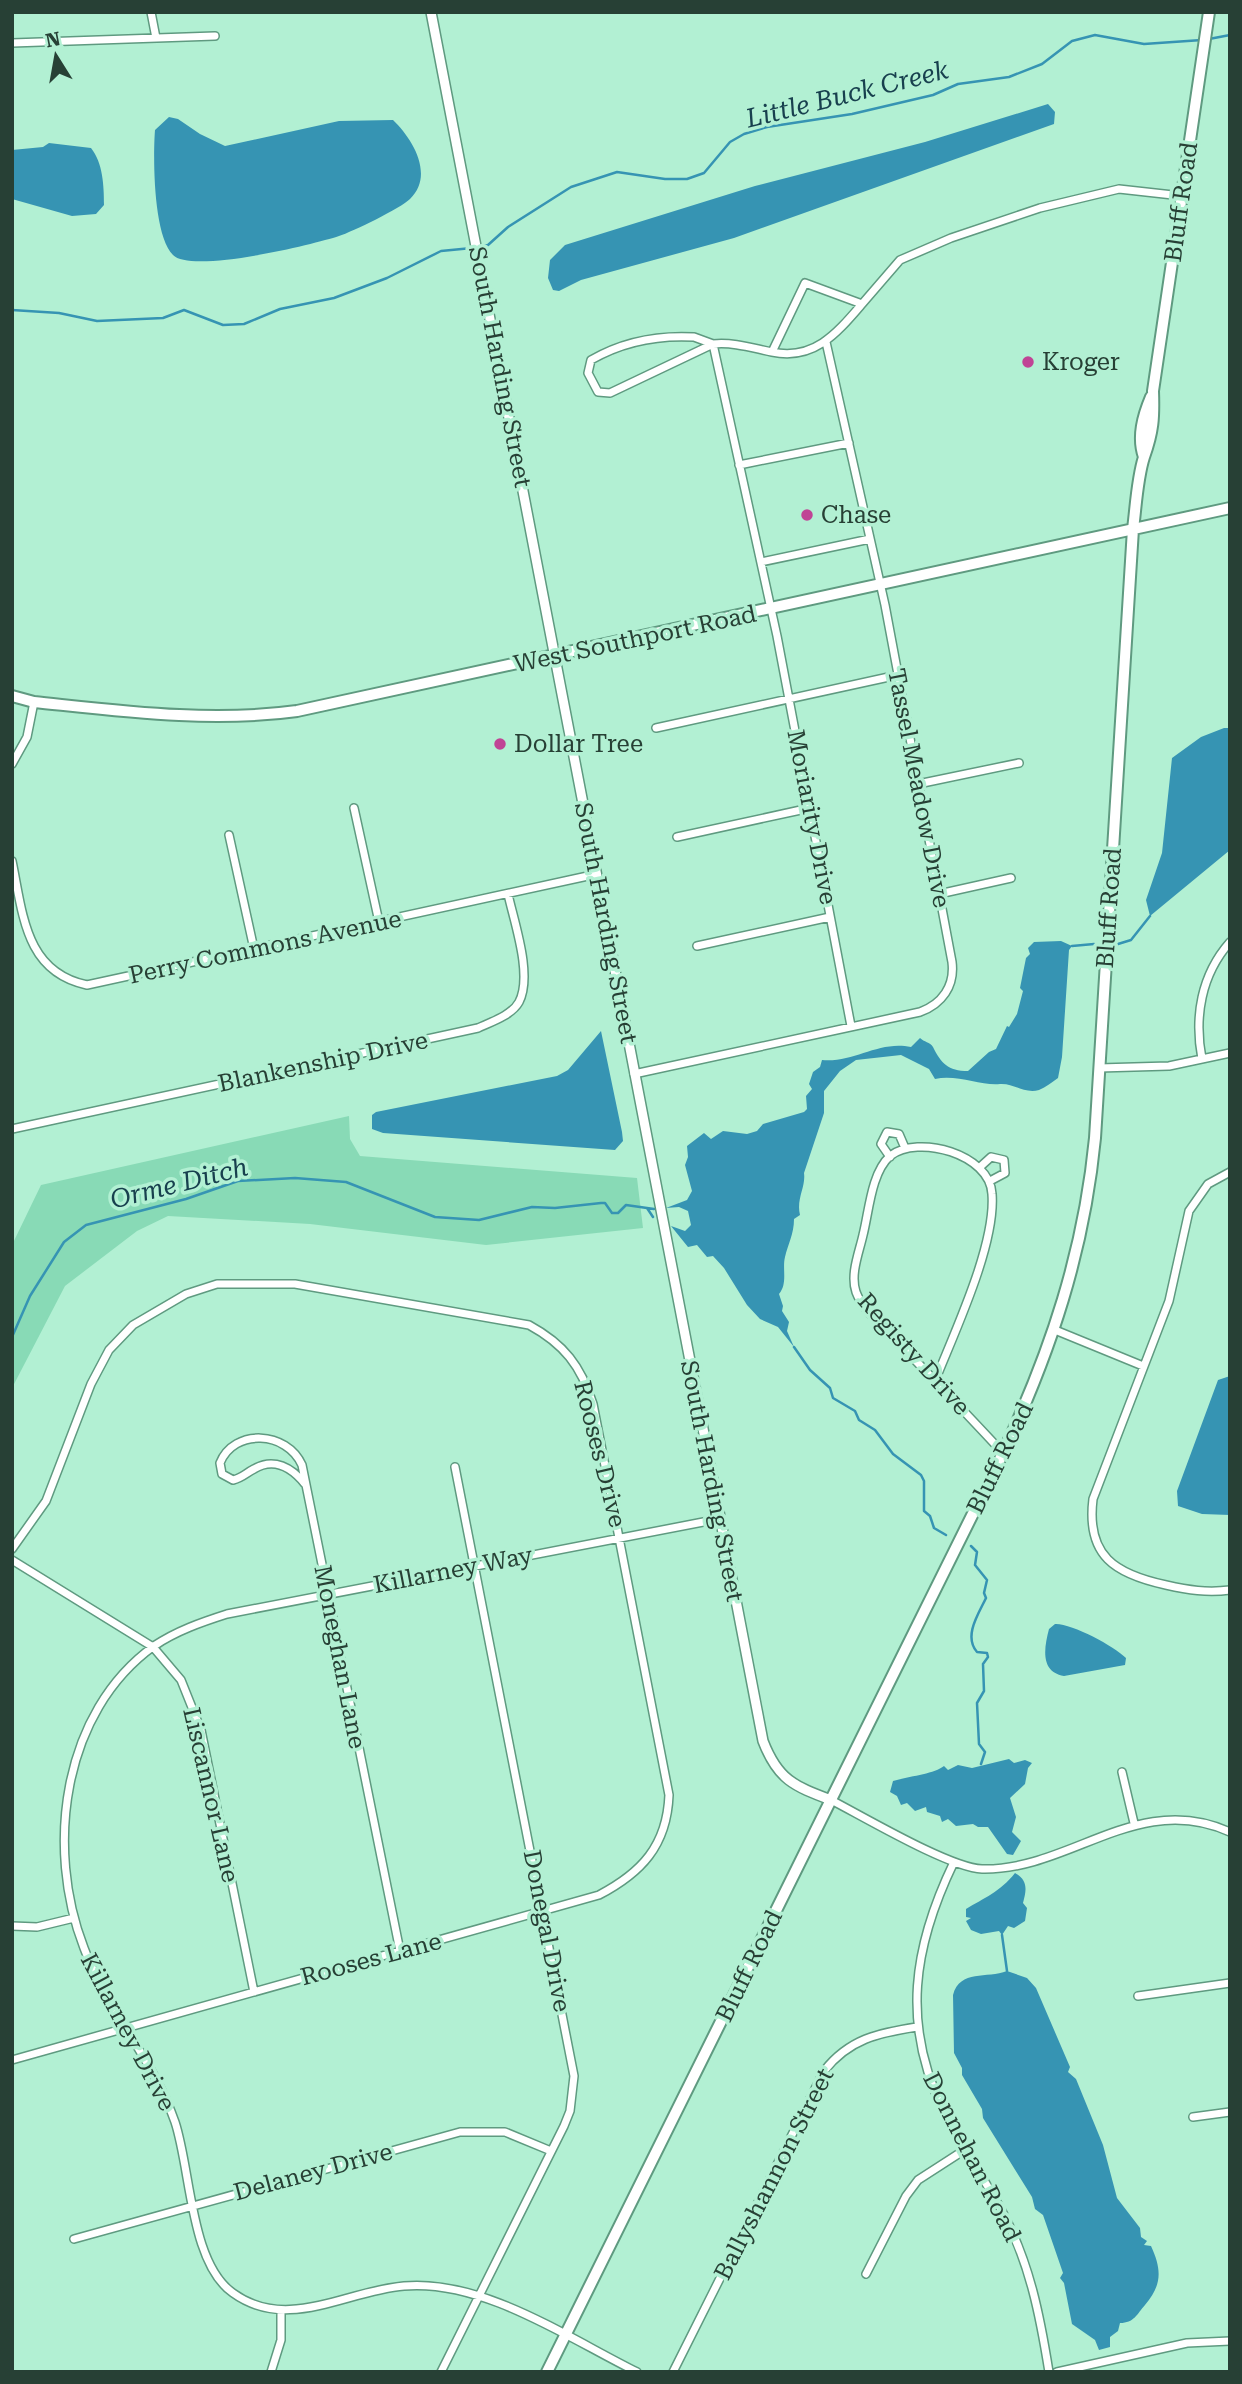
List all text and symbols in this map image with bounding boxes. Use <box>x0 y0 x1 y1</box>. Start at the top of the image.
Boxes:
north arrow <box>21 21 91 91</box>
text: N <box>43 27 63 52</box>
water label: Little Buck Creek <box>742 54 952 134</box>
street label: Bluff Road <box>1159 140 1203 264</box>
street label: South Harding Street <box>463 244 537 490</box>
place label: Kroger <box>1042 348 1120 376</box>
marker: Kroger <box>1020 354 1036 370</box>
place label: Chase <box>821 501 891 529</box>
marker: Chase <box>799 507 815 523</box>
street label: West Southport Road <box>511 600 759 678</box>
street label: Tassel Meadow Drive <box>882 666 956 910</box>
street label: Moriarity Drive <box>781 727 843 907</box>
place label: Dollar Tree <box>514 730 643 758</box>
marker: Dollar Tree <box>492 736 508 752</box>
street label: South Harding Street <box>569 800 643 1046</box>
street label: Bluff Road <box>1091 847 1127 969</box>
street label: Perry Commons Avenue <box>126 904 404 990</box>
street label: Blankenship Drive <box>216 1026 430 1098</box>
water label: Orme Ditch <box>107 1151 251 1215</box>
street label: Registy Drive <box>852 1287 976 1421</box>
street label: South Harding Street <box>675 1358 749 1604</box>
street label: Rooses Drive <box>568 1378 632 1530</box>
street label: Bluff Road <box>961 1398 1039 1518</box>
street label: Killarney Way <box>371 1541 536 1599</box>
street label: Moneghan Lane <box>308 1563 372 1751</box>
street label: Liscannor Lane <box>177 1705 245 1885</box>
street label: Donegal Drive <box>518 1848 576 2014</box>
street label: Bluff Road <box>710 1906 788 2026</box>
street label: Rooses Lane <box>298 1927 444 1991</box>
street label: Killarney Drive <box>75 1949 181 2115</box>
street label: Ballyshannon Street <box>708 2063 840 2284</box>
street label: Donnehan Road <box>917 2068 1027 2246</box>
street label: Delaney Drive <box>230 2137 396 2207</box>

